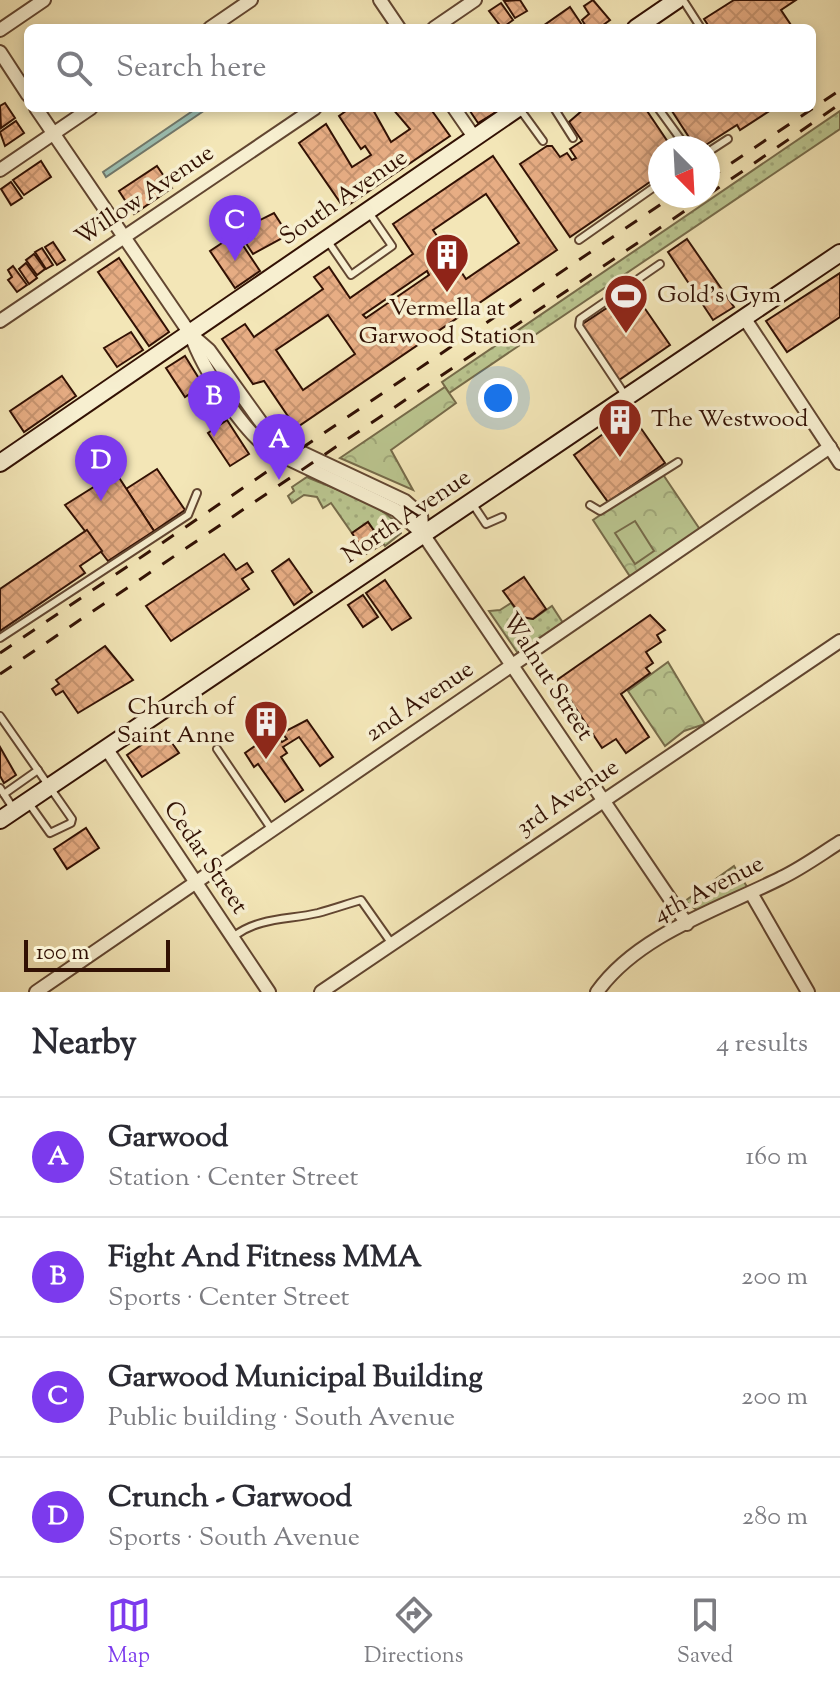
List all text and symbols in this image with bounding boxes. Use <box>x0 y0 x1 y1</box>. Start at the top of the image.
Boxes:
search box <box>24 24 816 112</box>
icon: search <box>52 46 96 90</box>
text: Search here <box>116 47 266 90</box>
north arrow <box>648 136 720 208</box>
street label: Willow Avenue <box>69 137 221 255</box>
street label: South Avenue <box>273 141 415 255</box>
pin: C <box>209 195 261 261</box>
building icon: Vermella at Garwood Station <box>423 231 471 294</box>
sports icon: Gold's Gym <box>602 272 650 335</box>
place label: Gold's Gym <box>657 279 781 313</box>
place label: Vermella at Garwood Station <box>358 292 536 354</box>
pin: B <box>188 371 240 437</box>
your location <box>478 378 518 418</box>
building icon: The Westwood <box>596 396 644 459</box>
place label: The Westwood <box>651 403 809 437</box>
pin: A <box>253 414 305 480</box>
pin: D <box>75 435 127 501</box>
street label: North Avenue <box>336 461 478 573</box>
street label: Walnut Street <box>493 606 601 748</box>
street label: 2nd Avenue <box>359 653 481 751</box>
place label: Church of Saint Anne <box>117 691 237 753</box>
building icon: Church of Saint Anne <box>242 698 290 761</box>
street label: 3rd Avenue <box>510 751 626 845</box>
street label: Cedar Street <box>154 795 256 921</box>
street label: 4th Avenue <box>648 848 770 932</box>
scale bar <box>24 936 170 972</box>
text: 100 m <box>36 938 89 970</box>
text: Nearby <box>32 1020 137 1069</box>
text: 4 results <box>716 1026 808 1063</box>
text: Garwood <box>108 1117 229 1160</box>
text: A <box>47 1139 69 1176</box>
text: 160 m <box>745 1139 808 1176</box>
text: Station · Center Street <box>108 1160 358 1197</box>
text: Fight And Fitness MMA <box>108 1237 422 1280</box>
text: B <box>50 1259 66 1296</box>
text: 200 m <box>741 1259 808 1296</box>
text: Sports · Center Street <box>108 1280 350 1317</box>
text: Garwood Municipal Building <box>108 1357 483 1400</box>
text: C <box>48 1379 68 1416</box>
text: 200 m <box>741 1379 808 1416</box>
text: Public building · South Avenue <box>108 1400 455 1437</box>
text: Crunch - Garwood <box>108 1477 352 1520</box>
text: D <box>48 1499 68 1536</box>
text: 280 m <box>742 1499 808 1536</box>
text: Sports · South Avenue <box>108 1520 360 1557</box>
tab: Map <box>107 1593 151 1673</box>
tab: Directions <box>364 1593 463 1673</box>
tab: Saved <box>677 1593 733 1673</box>

